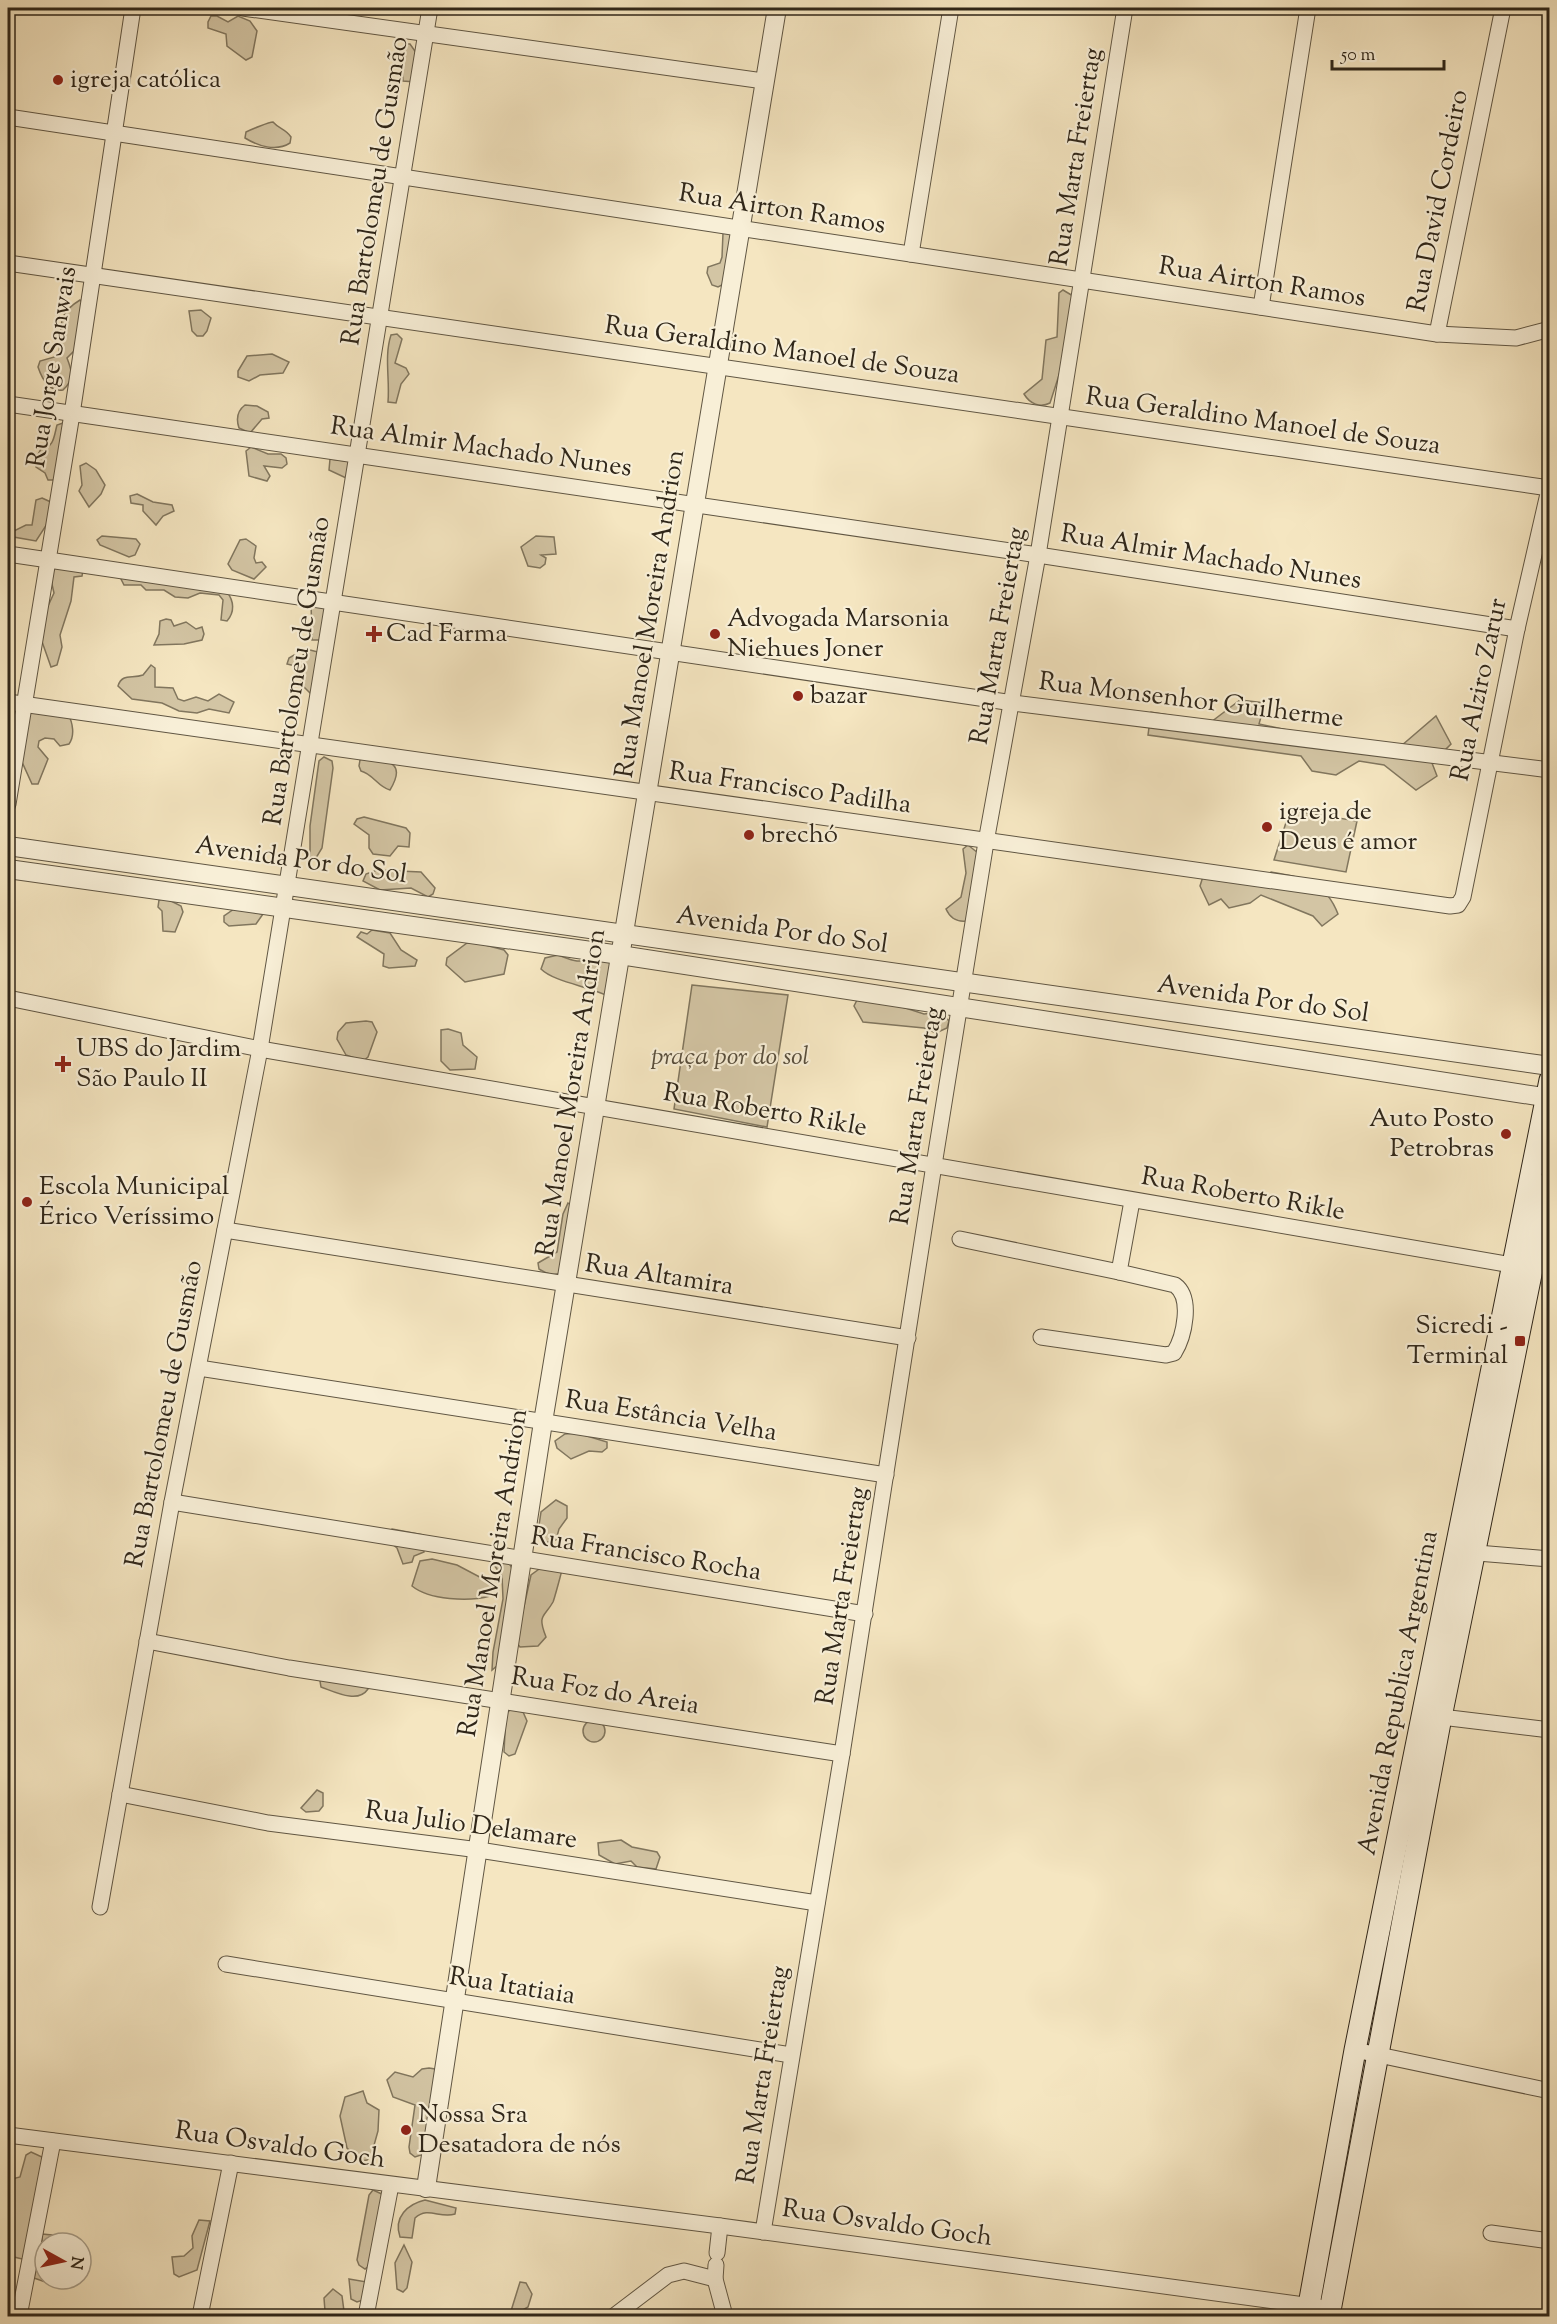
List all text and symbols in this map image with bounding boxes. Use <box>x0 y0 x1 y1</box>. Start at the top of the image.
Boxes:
scale bar <box>1332 33 1444 71</box>
street label: Rua Bartolomeu de Gusmão <box>333 34 419 348</box>
text: 50 m <box>1340 43 1376 69</box>
street label: Rua Marta Freiertag <box>1041 45 1113 269</box>
place label: igreja católica <box>70 62 221 99</box>
marker: igreja católica <box>51 73 65 87</box>
street label: Rua David Cordeiro <box>1399 87 1479 315</box>
street label: Rua Airton Ramos <box>676 175 888 245</box>
street label: Rua Airton Ramos <box>1156 248 1368 318</box>
street label: Rua Jorge Sanwais <box>19 264 87 470</box>
street label: Rua Geraldino Manoel de Souza <box>602 308 962 394</box>
street label: Rua Geraldino Manoel de Souza <box>1083 379 1443 465</box>
street label: Rua Almir Machado Nunes <box>328 409 634 487</box>
street label: Rua Manoel Moreira Andrion <box>607 447 695 781</box>
street label: Rua Bartolomeu de Gusmão <box>255 514 341 828</box>
street label: Rua Almir Machado Nunes <box>1058 516 1364 600</box>
street label: Rua Marta Freiertag <box>962 524 1036 748</box>
street label: Rua Alziro Zarur <box>1443 595 1517 785</box>
place label: Advogada Marsonia Niehues Joner <box>727 601 949 668</box>
place label: Cad Farma <box>386 616 507 653</box>
marker: Cad Farma <box>367 627 381 641</box>
marker: Advogada Marsonia Niehues Joner <box>708 627 722 641</box>
street label: Rua Monsenhor Guilherme <box>1036 664 1346 738</box>
place label: bazar <box>810 678 868 715</box>
marker: bazar <box>791 689 805 703</box>
street label: Rua Francisco Padilha <box>666 754 914 824</box>
place label: igreja de Deus é amor <box>1279 794 1418 861</box>
place label: brechó <box>761 817 838 854</box>
marker: igreja de Deus é amor <box>1260 820 1274 834</box>
street label: Avenida Por do Sol <box>193 828 409 894</box>
marker: brechó <box>742 828 756 842</box>
street label: Avenida Por do Sol <box>674 898 890 964</box>
street label: Rua Manoel Moreira Andrion <box>528 926 616 1260</box>
street label: Avenida Por do Sol <box>1155 967 1371 1033</box>
street label: Rua Marta Freiertag <box>882 1004 954 1228</box>
place label: UBS do Jardim São Paulo II <box>76 1031 241 1098</box>
park label: praça por do sol <box>651 1039 810 1076</box>
marker: UBS do Jardim São Paulo II <box>54 1055 72 1073</box>
street label: Rua Roberto Rikle <box>660 1075 870 1147</box>
place label: Auto Posto Petrobras <box>1369 1101 1494 1168</box>
marker: Auto Posto Petrobras <box>1499 1127 1513 1141</box>
street label: Rua Roberto Rikle <box>1138 1159 1348 1231</box>
place label: Escola Municipal Érico Veríssimo <box>39 1169 229 1236</box>
marker: Escola Municipal Érico Veríssimo <box>20 1195 34 1209</box>
street label: Rua Altamira <box>582 1246 736 1306</box>
street label: Rua Bartolomeu de Gusmão <box>117 1257 213 1571</box>
place label: Sicredi - Terminal <box>1407 1308 1508 1375</box>
marker: Sicredi - Terminal <box>1513 1334 1527 1348</box>
street label: Rua Estância Velha <box>562 1382 780 1452</box>
street label: Rua Manoel Moreira Andrion <box>450 1406 538 1740</box>
street label: Rua Marta Freiertag <box>807 1484 879 1708</box>
street label: Rua Francisco Rocha <box>528 1518 764 1592</box>
street label: Avenida Republica Argentina <box>1349 1527 1449 1859</box>
street label: Rua Foz do Areia <box>508 1659 702 1725</box>
street label: Rua Julio Delamare <box>362 1793 580 1859</box>
street label: Rua Itatiaia <box>446 1959 578 2015</box>
street label: Rua Marta Freiertag <box>728 1963 800 2187</box>
place label: Nossa Sra Desatadora de nós <box>418 2097 621 2164</box>
street label: Rua Osvaldo Goch <box>172 2113 388 2179</box>
marker: Nossa Sra Desatadora de nós <box>399 2123 413 2137</box>
street label: Rua Osvaldo Goch <box>779 2191 995 2257</box>
north arrow <box>33 2231 93 2291</box>
text: N <box>63 2255 88 2271</box>

